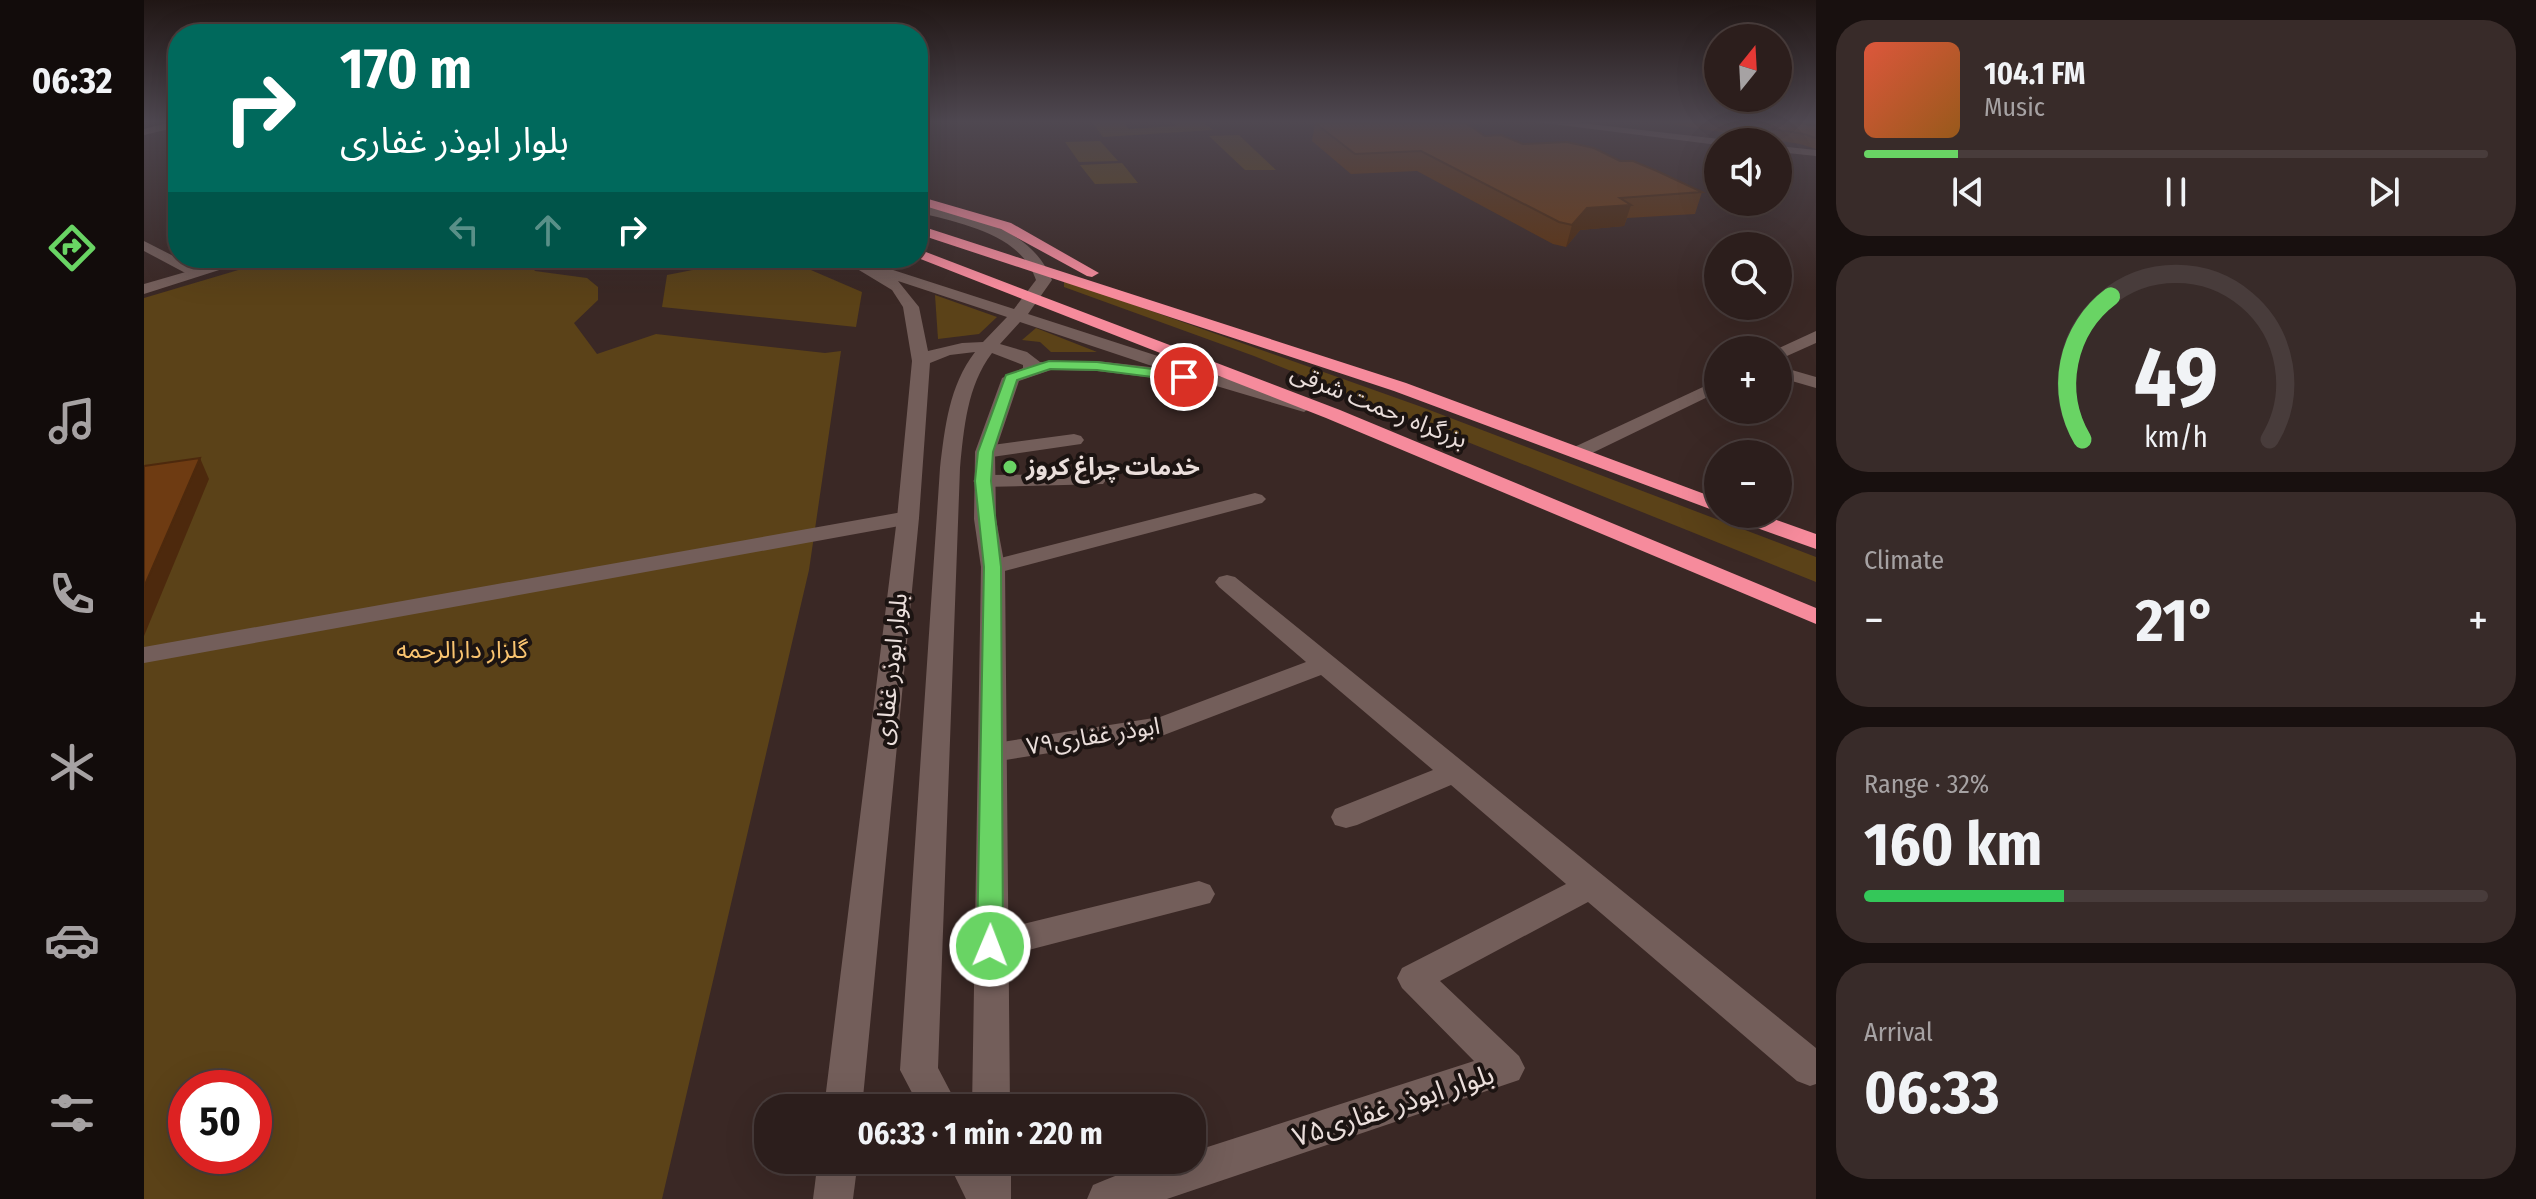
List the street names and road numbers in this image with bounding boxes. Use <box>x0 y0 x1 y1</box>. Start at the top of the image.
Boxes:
street label: بزرگراه رحمت شرقی <box>1287 358 1471 454</box>
street label: بلوار ابوذر غفاری <box>869 592 913 746</box>
street label: ۷۹ابوذر غفاری <box>1024 712 1162 760</box>
street label: بلوار ابوذر غفاری۷۵ <box>1288 1057 1498 1154</box>

